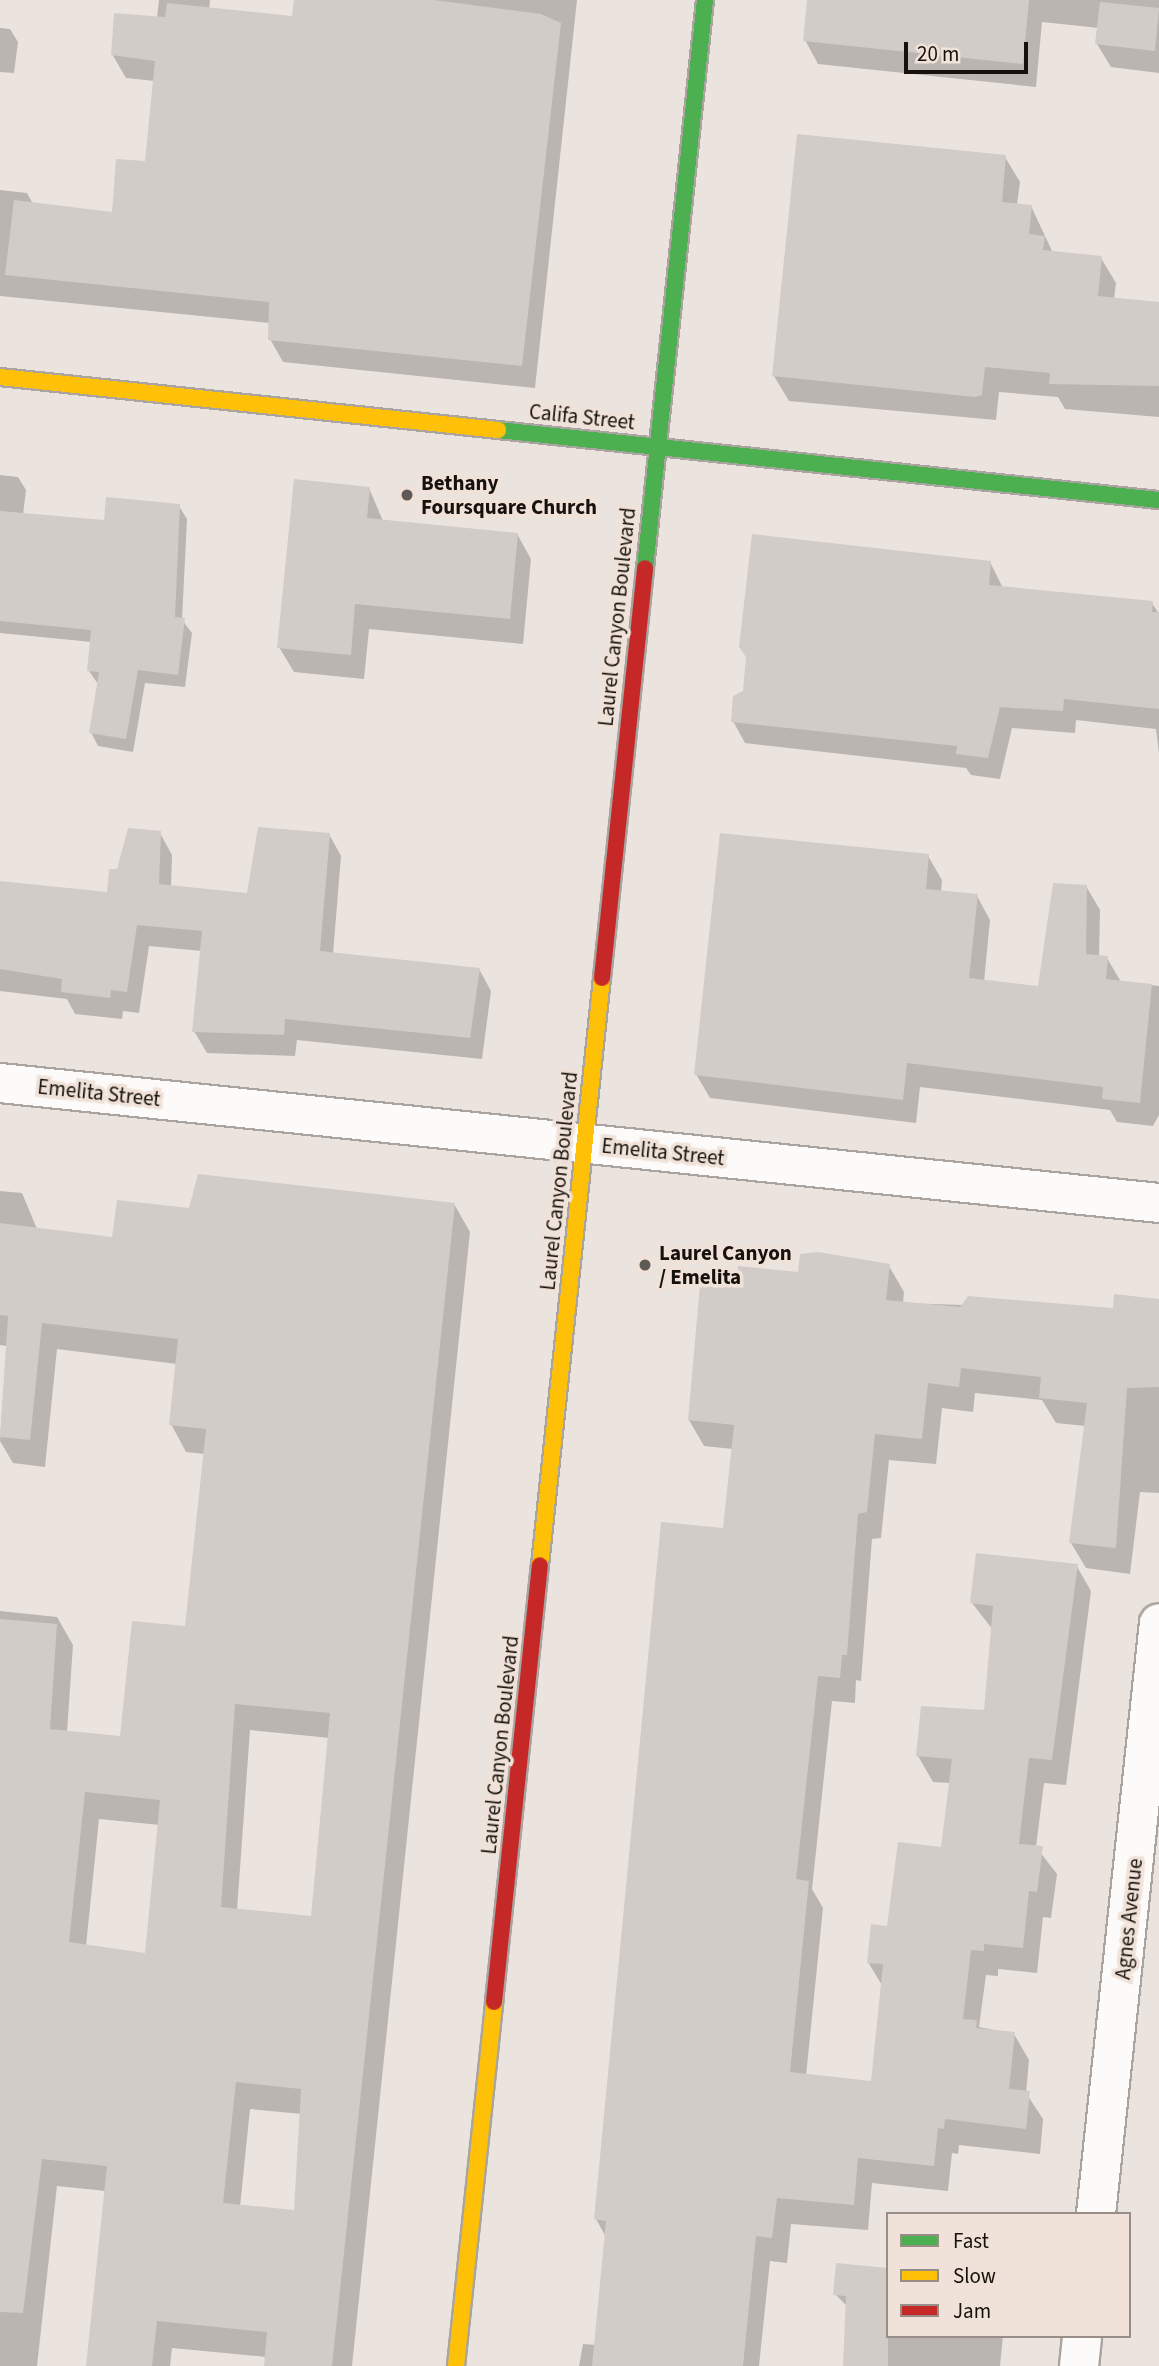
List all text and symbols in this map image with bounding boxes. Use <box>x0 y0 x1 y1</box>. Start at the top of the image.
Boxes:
scale bar <box>907 28 1031 72</box>
text: 20 m <box>917 39 959 69</box>
street label: Califa Street <box>528 399 636 435</box>
place label: Bethany Foursquare Church <box>421 470 597 520</box>
marker: Bethany Foursquare Church <box>399 487 415 503</box>
street label: Laurel Canyon Boulevard <box>593 506 641 728</box>
street label: Laurel Canyon Boulevard <box>535 1070 583 1292</box>
street label: Emelita Street <box>36 1074 162 1112</box>
street label: Emelita Street <box>600 1133 726 1171</box>
place label: Laurel Canyon / Emelita <box>659 1240 792 1290</box>
marker: Laurel Canyon / Emelita <box>637 1257 653 1273</box>
street label: Laurel Canyon Boulevard <box>476 1634 524 1856</box>
street label: Agnes Avenue <box>1110 1857 1148 1981</box>
legend <box>886 2212 1131 2338</box>
text: Fast <box>953 2226 989 2256</box>
text: Slow <box>953 2261 996 2291</box>
text: Jam <box>953 2296 991 2326</box>

